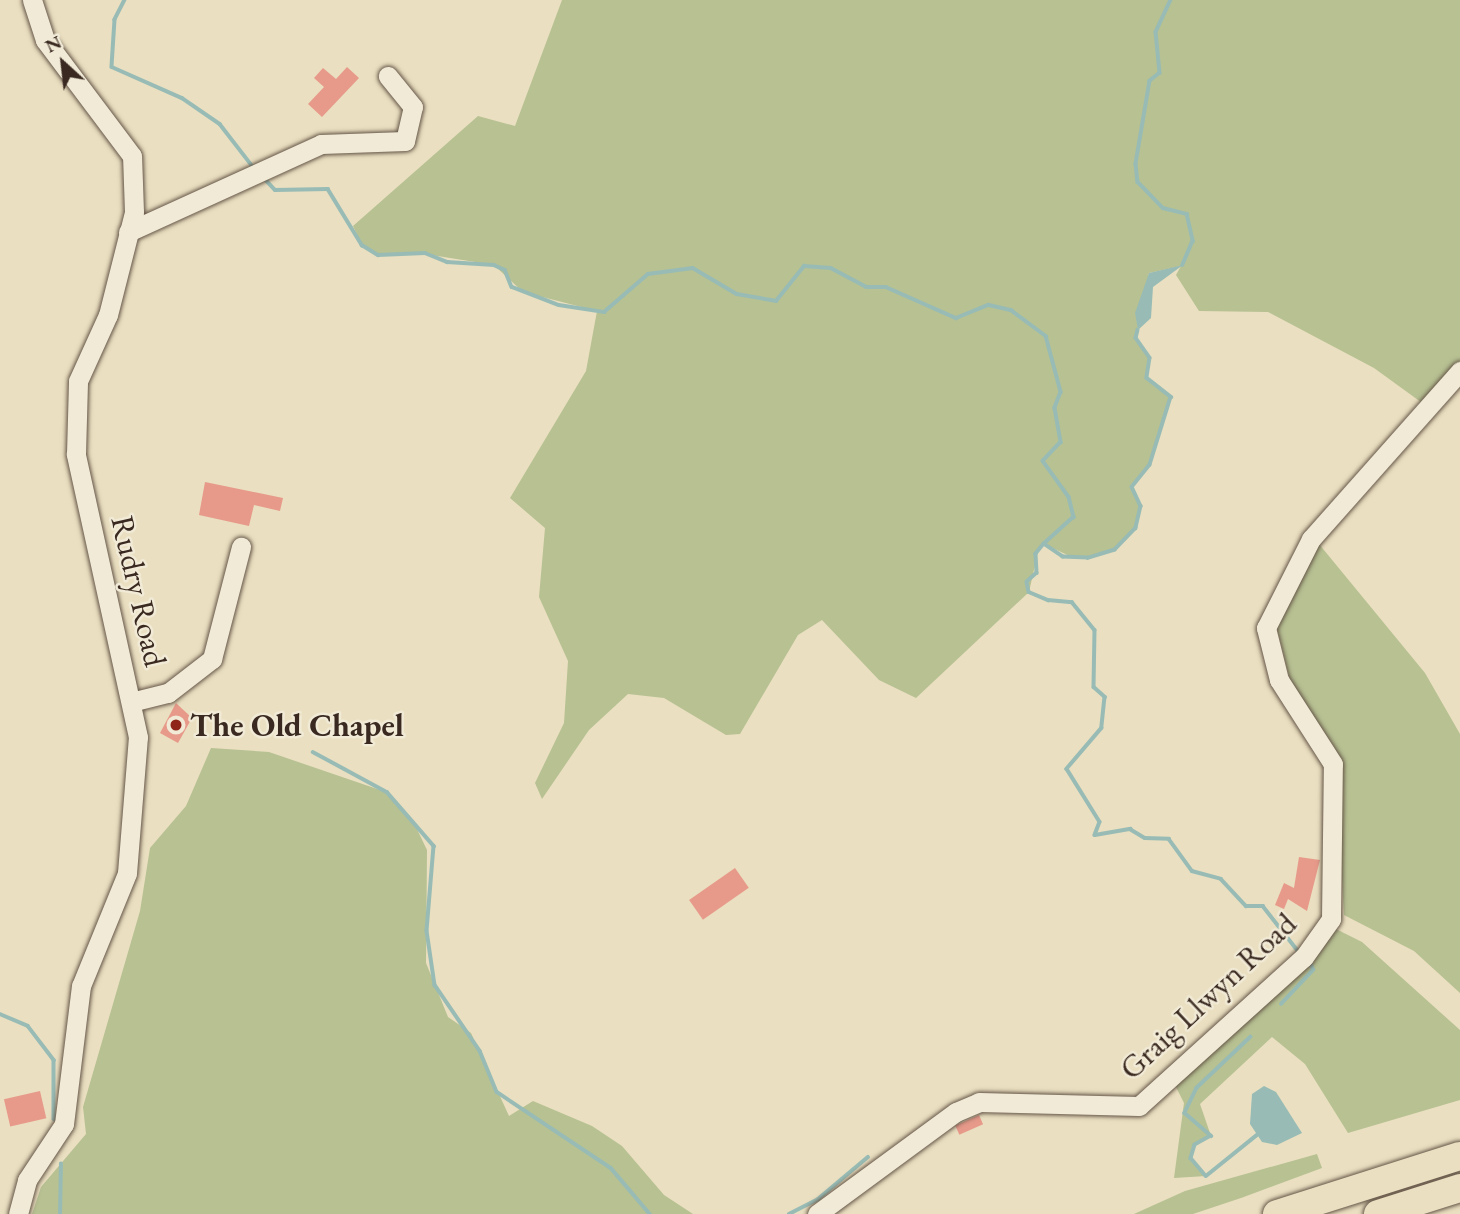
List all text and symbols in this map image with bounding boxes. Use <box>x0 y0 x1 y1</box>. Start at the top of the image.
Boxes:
north arrow <box>28 28 98 98</box>
text: N <box>41 29 66 58</box>
street label: Rudry Road <box>103 512 175 670</box>
place label: The Old Chapel <box>190 706 404 744</box>
marker: The Old Chapel <box>168 717 184 733</box>
street label: Graig Llwyn Road <box>1112 904 1304 1088</box>

